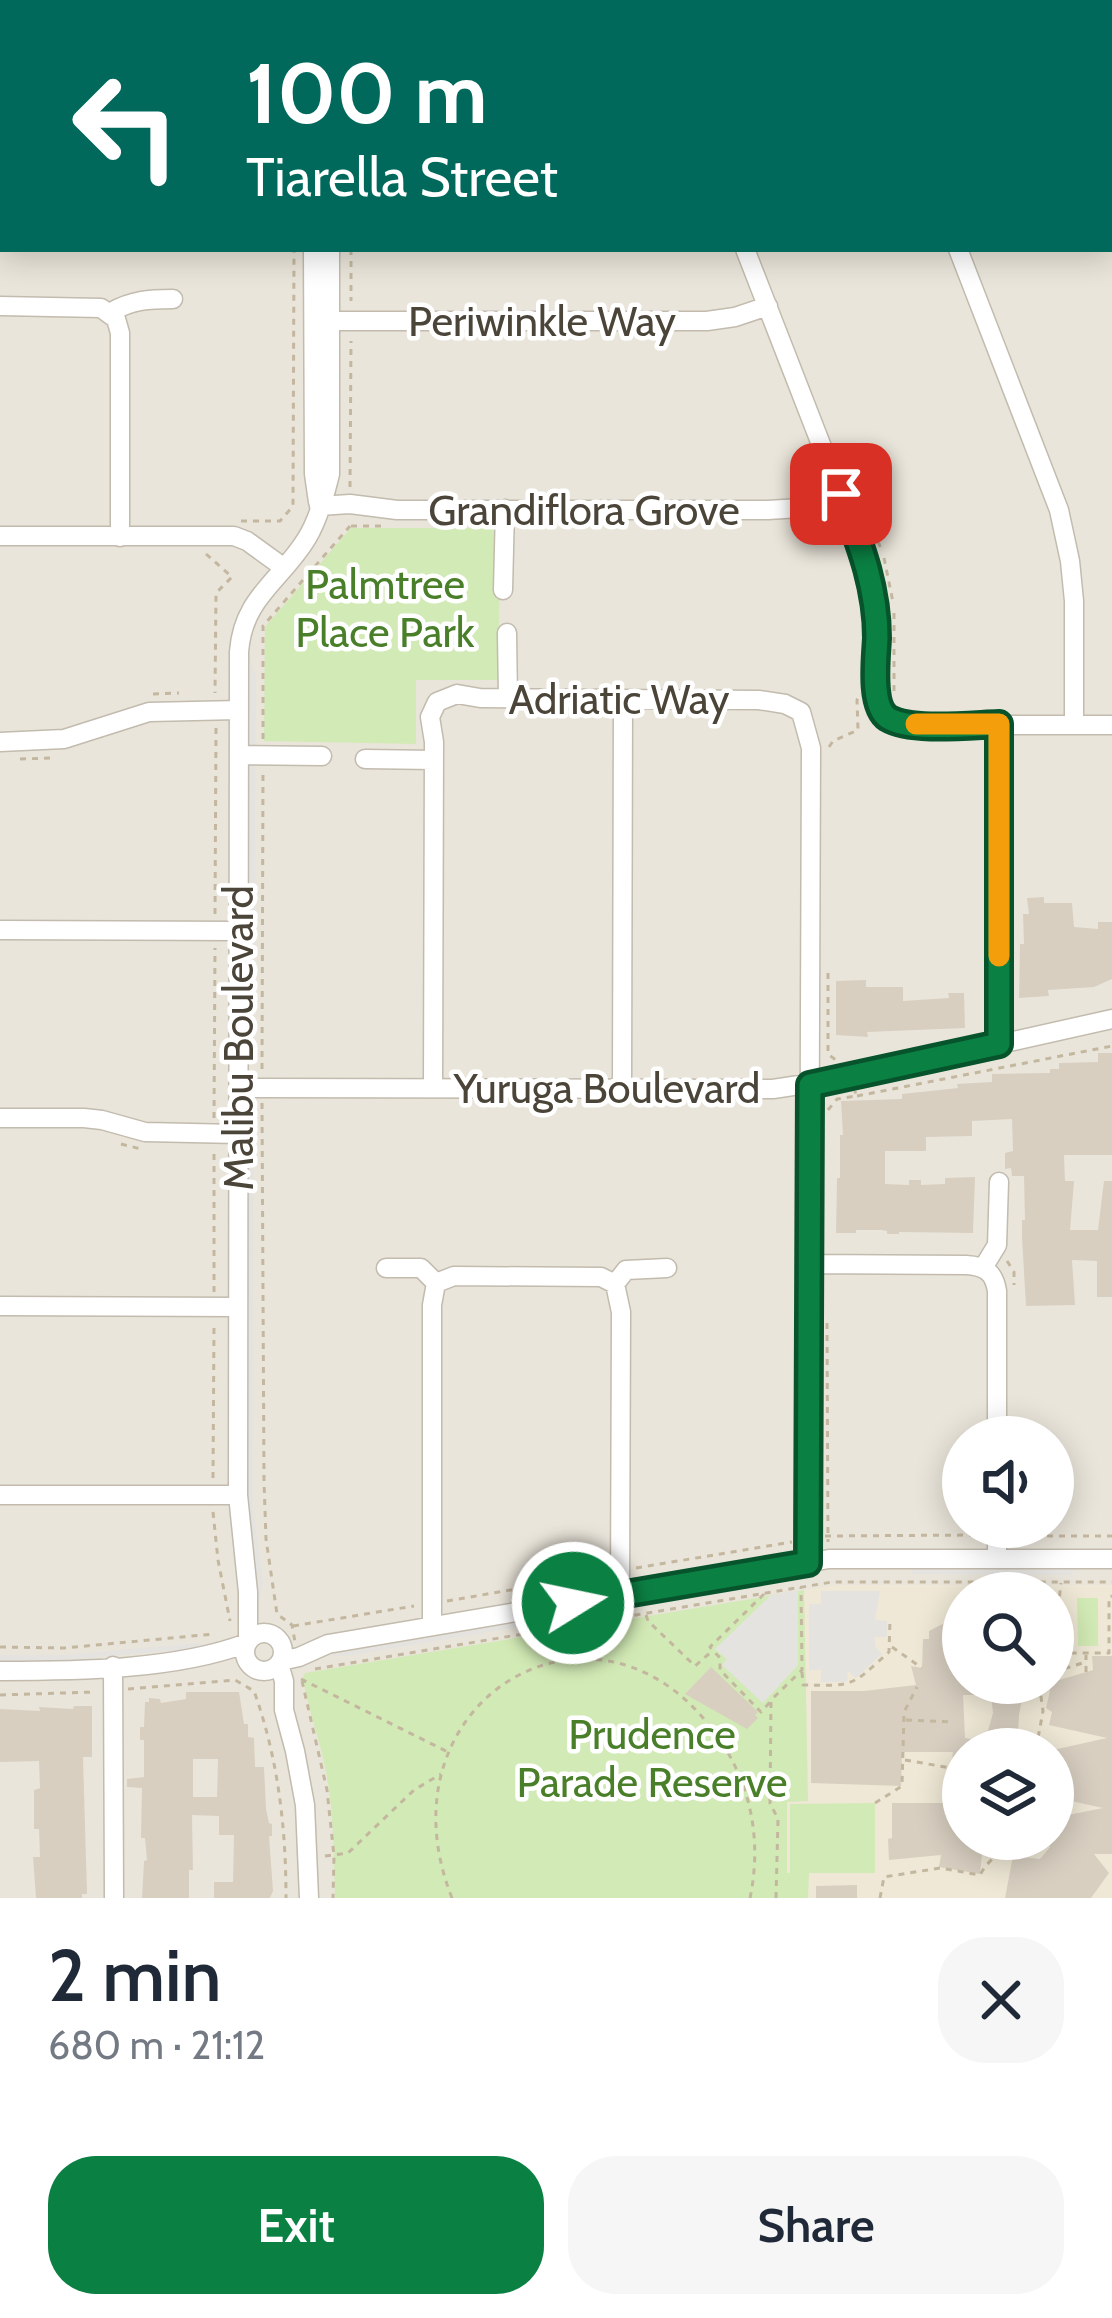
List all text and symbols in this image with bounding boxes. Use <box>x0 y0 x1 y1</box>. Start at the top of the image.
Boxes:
text: 100 m <box>246 42 488 144</box>
icon: left <box>48 48 204 204</box>
text: Tiarella Street <box>246 144 558 210</box>
street label: Periwinkle Way <box>408 295 676 347</box>
pin <box>790 443 892 545</box>
icon: arrive <box>808 461 874 527</box>
street label: Grandiflora Grove <box>428 484 740 536</box>
park label: Palmtree Place Park <box>295 558 475 658</box>
street label: Adriatic Way <box>509 673 729 725</box>
street label: Malibu Boulevard <box>212 885 264 1191</box>
street label: Yuruga Boulevard <box>453 1062 760 1114</box>
map controls <box>942 1416 1074 1860</box>
button: sound <box>942 1416 1074 1548</box>
position arrow <box>510 1540 636 1666</box>
button: search <box>942 1572 1074 1704</box>
park label: Prudence Parade Reserve <box>517 1708 787 1808</box>
button: layers <box>942 1728 1074 1860</box>
text: 2 min <box>48 1932 221 2019</box>
button: close <box>938 1937 1064 2063</box>
text: 680 m · 21:12 <box>48 2021 265 2069</box>
button: Exit <box>48 2156 544 2294</box>
button: Share <box>568 2156 1064 2294</box>

